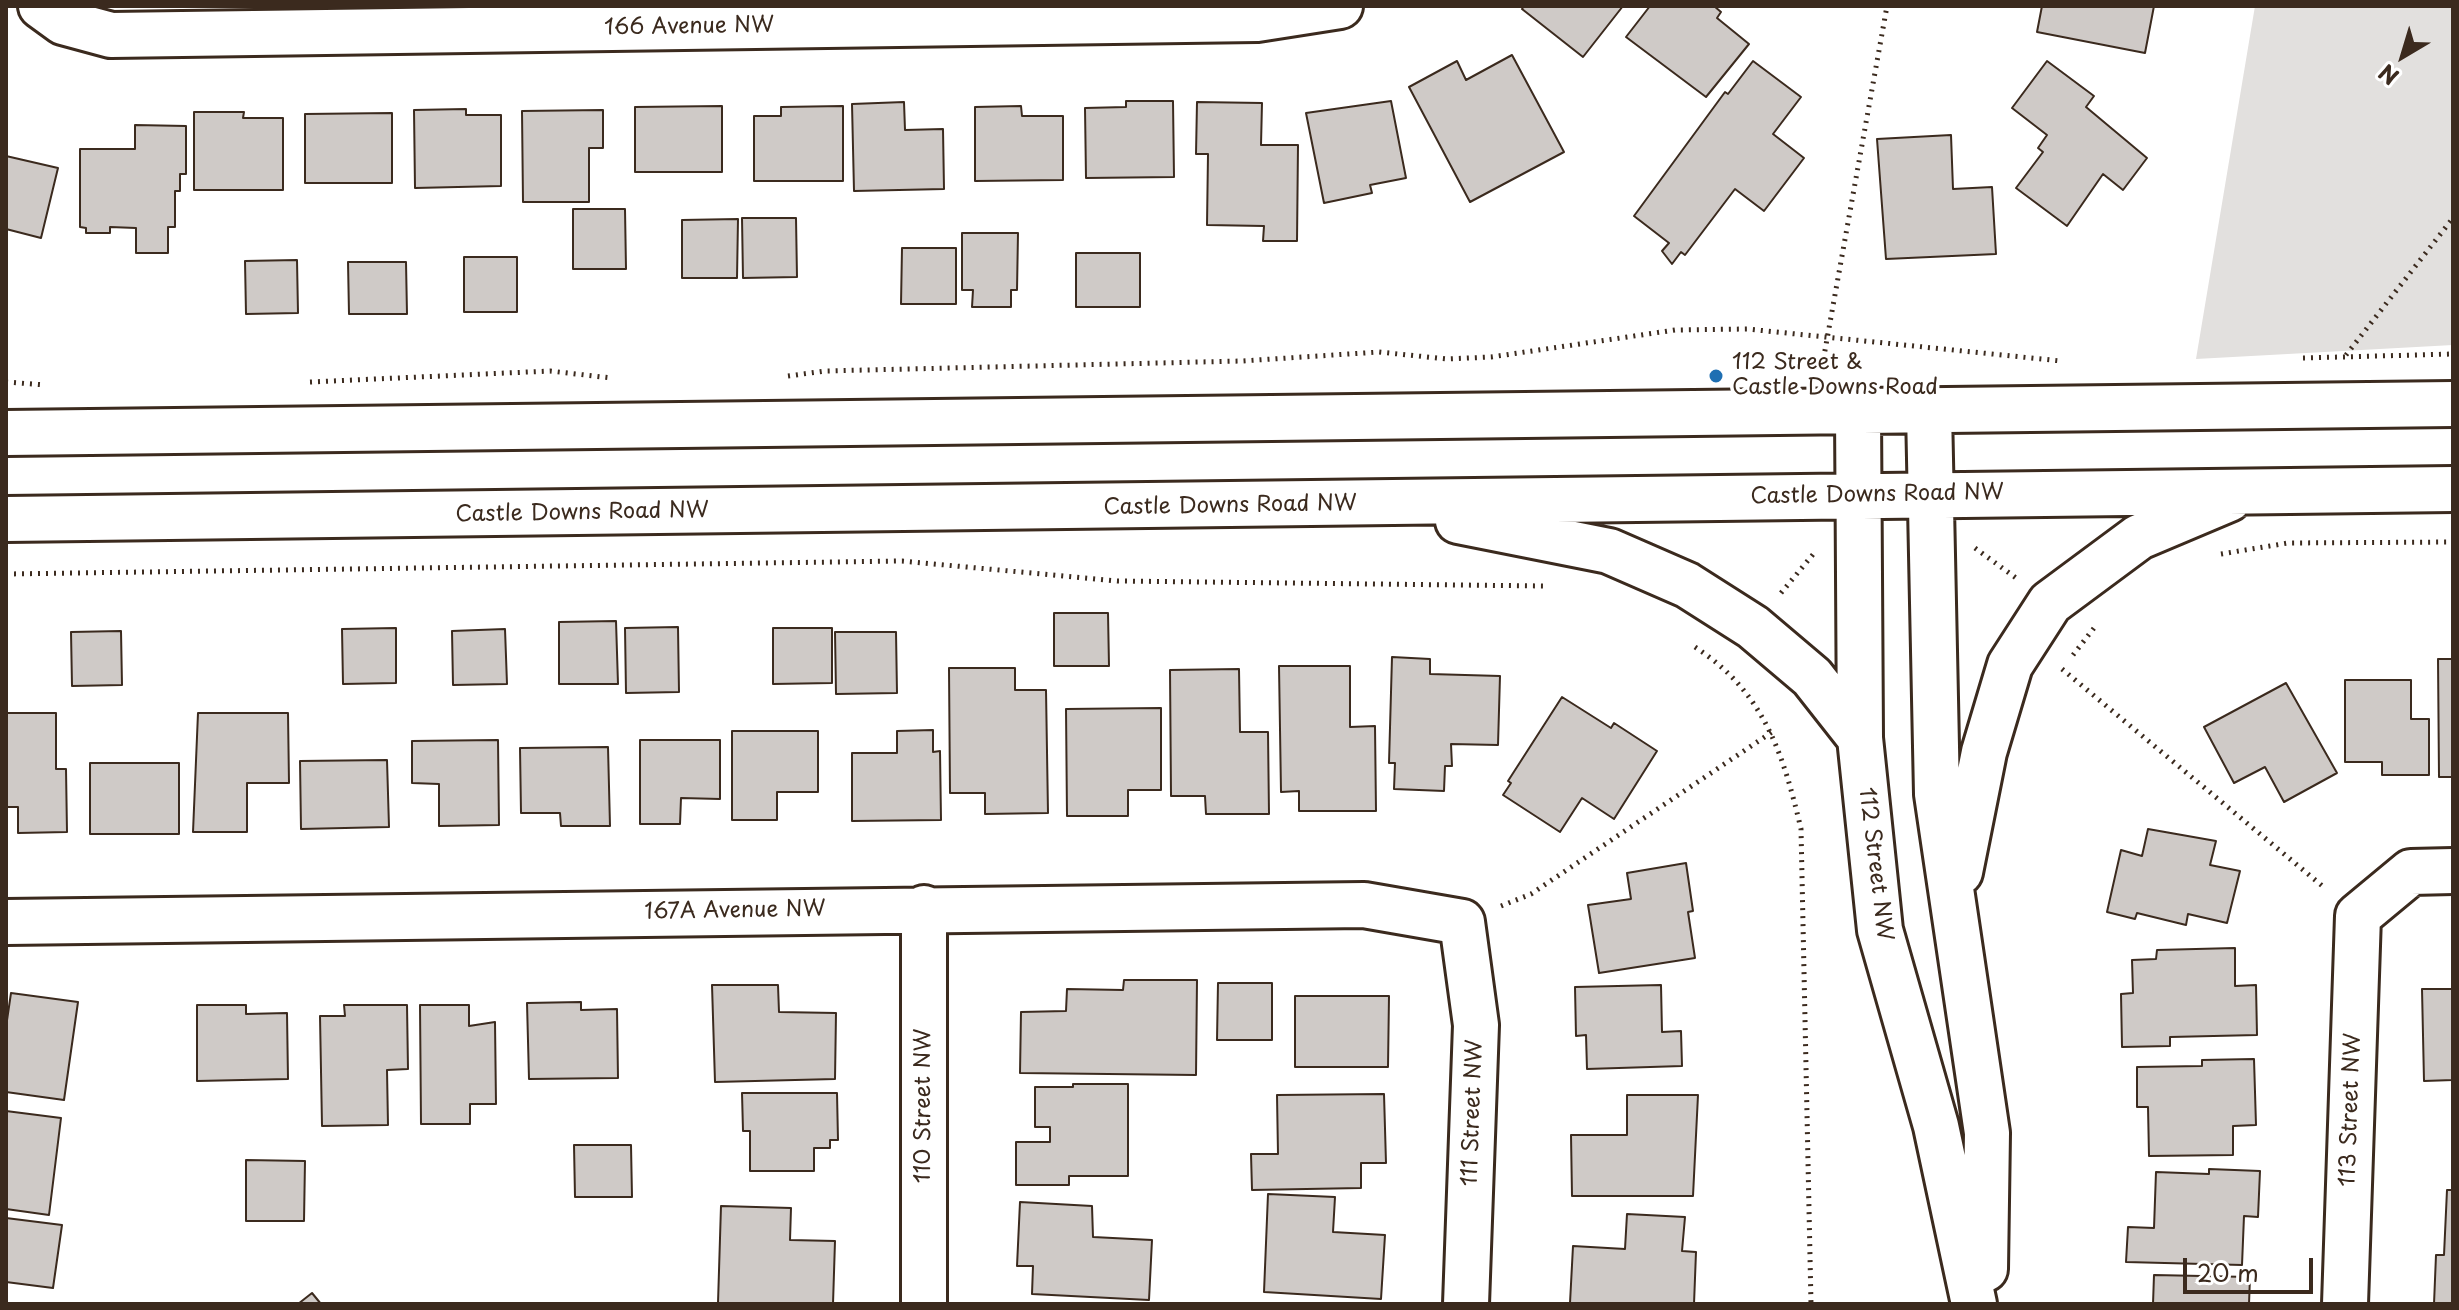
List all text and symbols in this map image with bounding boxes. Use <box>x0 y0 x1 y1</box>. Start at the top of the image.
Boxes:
street label: 166 Avenue NW <box>604 12 774 42</box>
north arrow <box>2363 16 2443 96</box>
text: N <box>2371 57 2405 94</box>
place label: 112 Street & Castle Downs Road <box>1732 350 1938 402</box>
marker: 112 Street & Castle Downs Road <box>1707 367 1725 385</box>
street label: Castle Downs Road NW <box>1750 480 2004 510</box>
street label: Castle Downs Road NW <box>1103 491 1357 521</box>
street label: Castle Downs Road NW <box>455 498 709 528</box>
street label: 112 Street NW <box>1853 786 1897 942</box>
street label: 167A Avenue NW <box>644 896 826 926</box>
street label: 110 Street NW <box>911 1029 937 1183</box>
street label: 113 Street NW <box>2335 1033 2367 1187</box>
street label: 111 Street NW <box>1457 1039 1489 1187</box>
scale bar <box>2187 1242 2317 1292</box>
text: 20 m <box>2197 1254 2259 1290</box>

